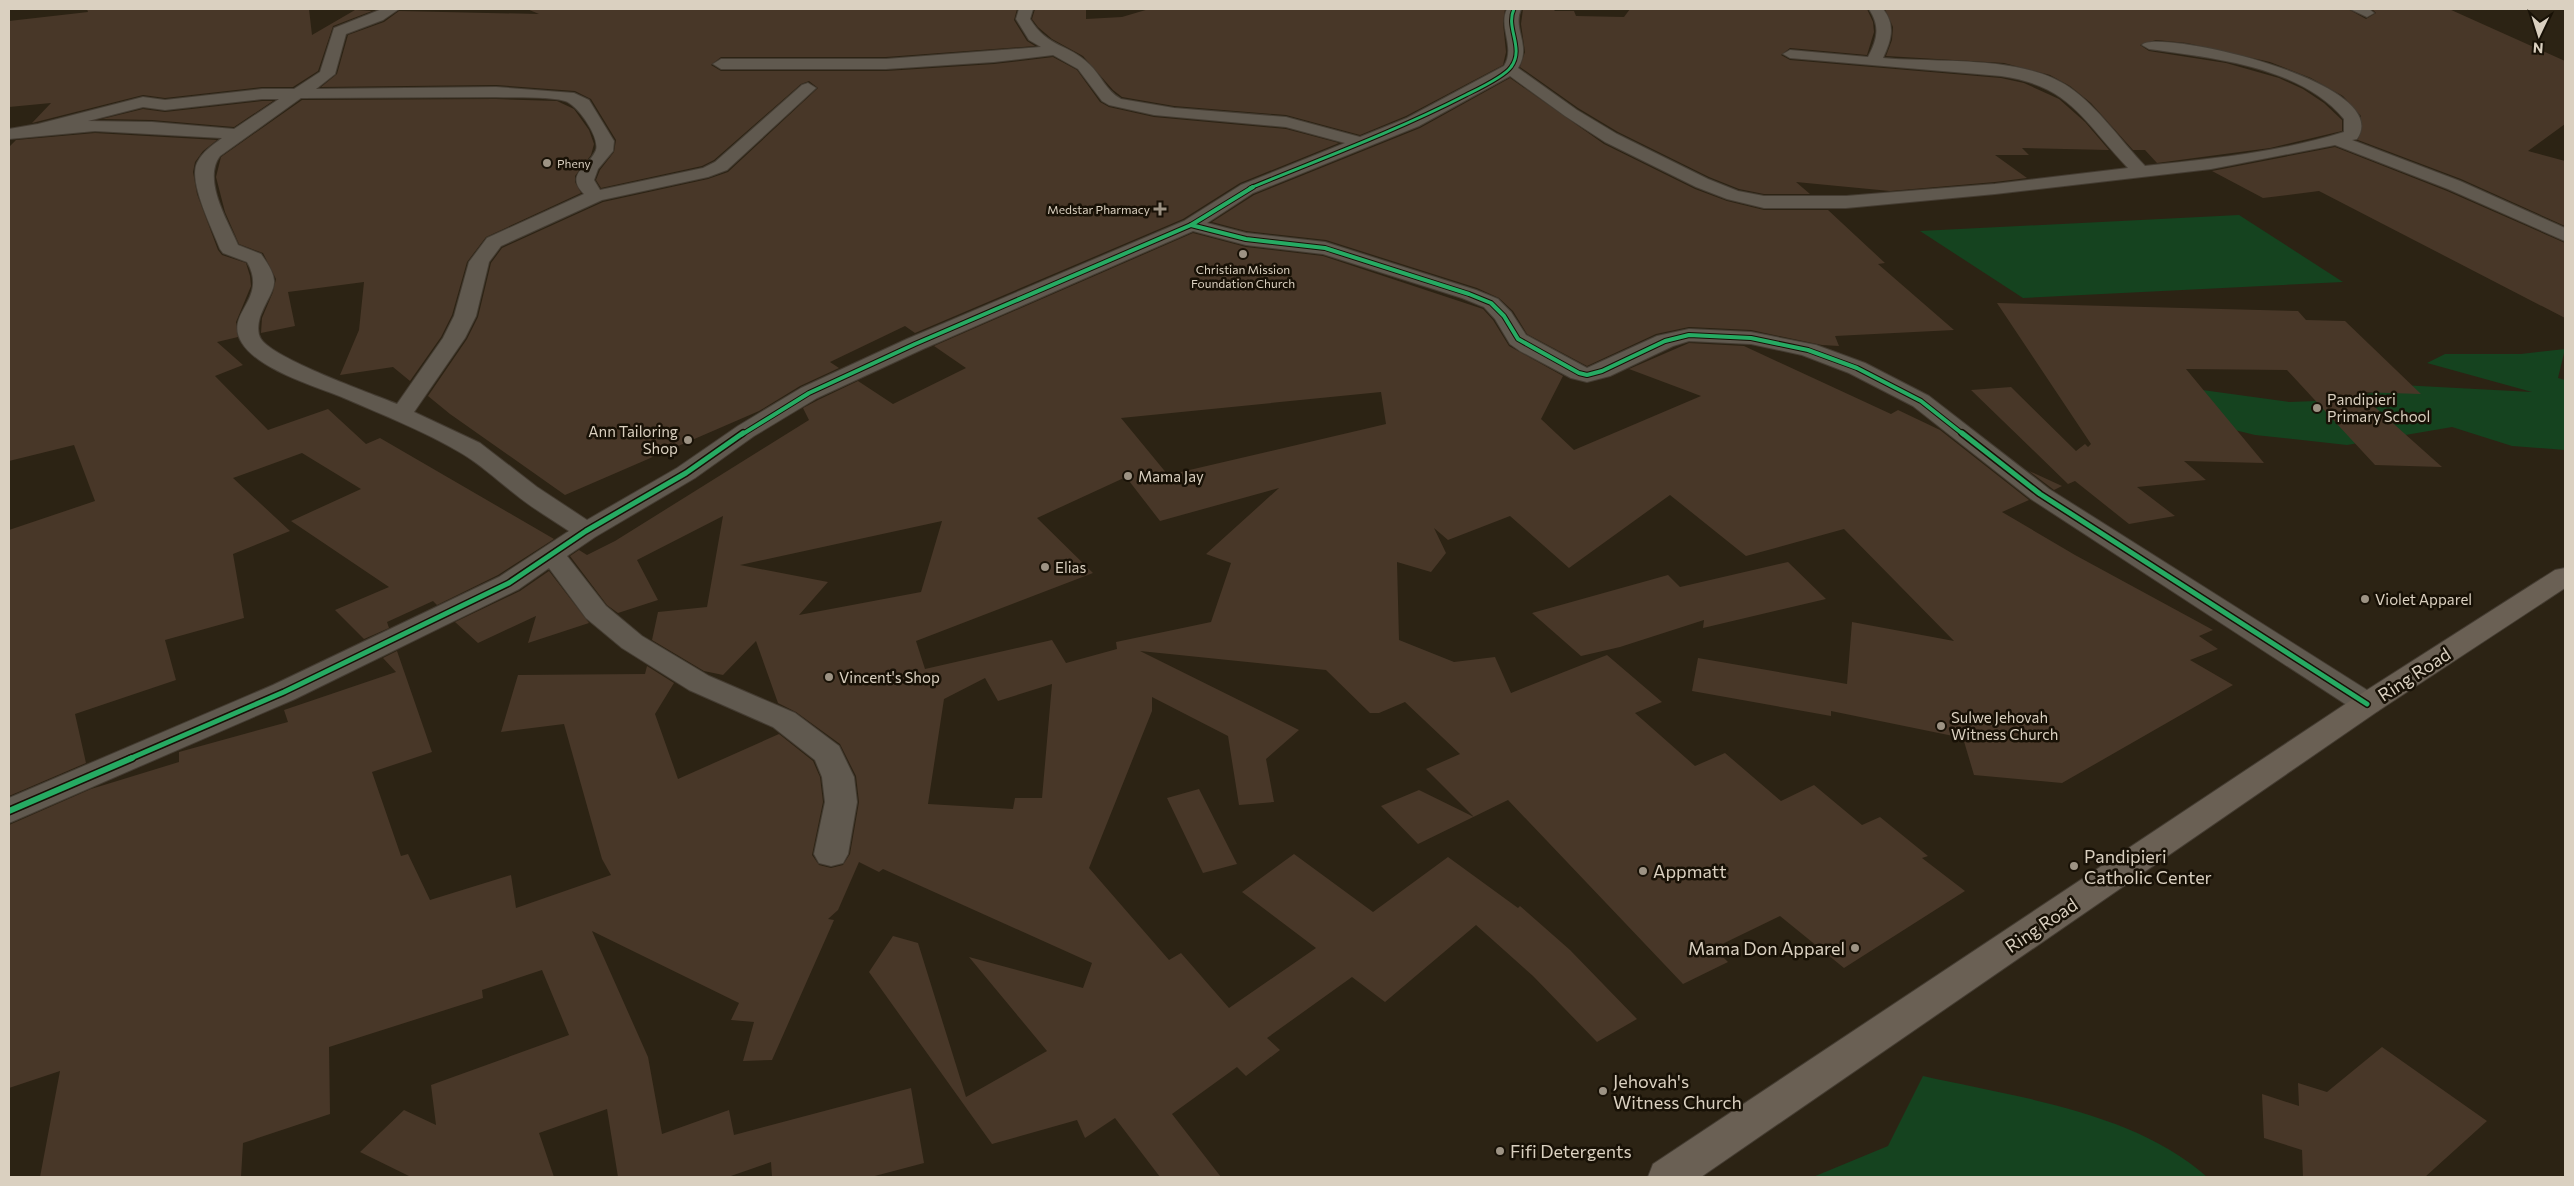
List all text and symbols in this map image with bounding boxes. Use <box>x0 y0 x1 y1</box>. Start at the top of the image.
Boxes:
north arrow <box>2514 10 2564 60</box>
text: N <box>2532 40 2544 57</box>
place label: Pheny <box>557 156 591 170</box>
marker: Pheny <box>541 157 553 169</box>
place label: Medstar Pharmacy <box>1047 202 1150 216</box>
marker: Medstar Pharmacy <box>1154 203 1166 215</box>
marker: Christian Mission Foundation Church <box>1237 248 1249 260</box>
place label: Christian Mission Foundation Church <box>1191 262 1295 290</box>
place label: Pandipieri Primary School <box>2327 390 2430 425</box>
marker: Pandipieri Primary School <box>2311 402 2323 414</box>
place label: Ann Tailoring Shop <box>588 422 678 457</box>
marker: Ann Tailoring Shop <box>682 434 694 446</box>
place label: Mama Jay <box>1138 467 1204 485</box>
marker: Mama Jay <box>1122 470 1134 482</box>
place label: Elias <box>1055 558 1086 576</box>
marker: Elias <box>1039 561 1051 573</box>
place label: Violet Apparel <box>2375 590 2472 608</box>
marker: Violet Apparel <box>2359 593 2371 605</box>
street label: Ring Road <box>2374 642 2454 706</box>
place label: Vincent's Shop <box>839 668 940 686</box>
marker: Vincent's Shop <box>823 671 835 683</box>
place label: Sulwe Jehovah Witness Church <box>1951 708 2058 743</box>
marker: Sulwe Jehovah Witness Church <box>1935 720 1947 732</box>
place label: Pandipieri Catholic Center <box>2084 845 2212 888</box>
place label: Appmatt <box>1653 860 1727 882</box>
marker: Pandipieri Catholic Center <box>2068 860 2080 872</box>
marker: Appmatt <box>1637 865 1649 877</box>
street label: Ring Road <box>2001 893 2081 957</box>
place label: Mama Don Apparel <box>1688 937 1845 959</box>
marker: Mama Don Apparel <box>1849 942 1861 954</box>
place label: Jehovah's Witness Church <box>1613 1070 1742 1113</box>
marker: Jehovah's Witness Church <box>1597 1085 1609 1097</box>
place label: Fifi Detergents <box>1510 1140 1632 1162</box>
marker: Fifi Detergents <box>1494 1145 1506 1157</box>

